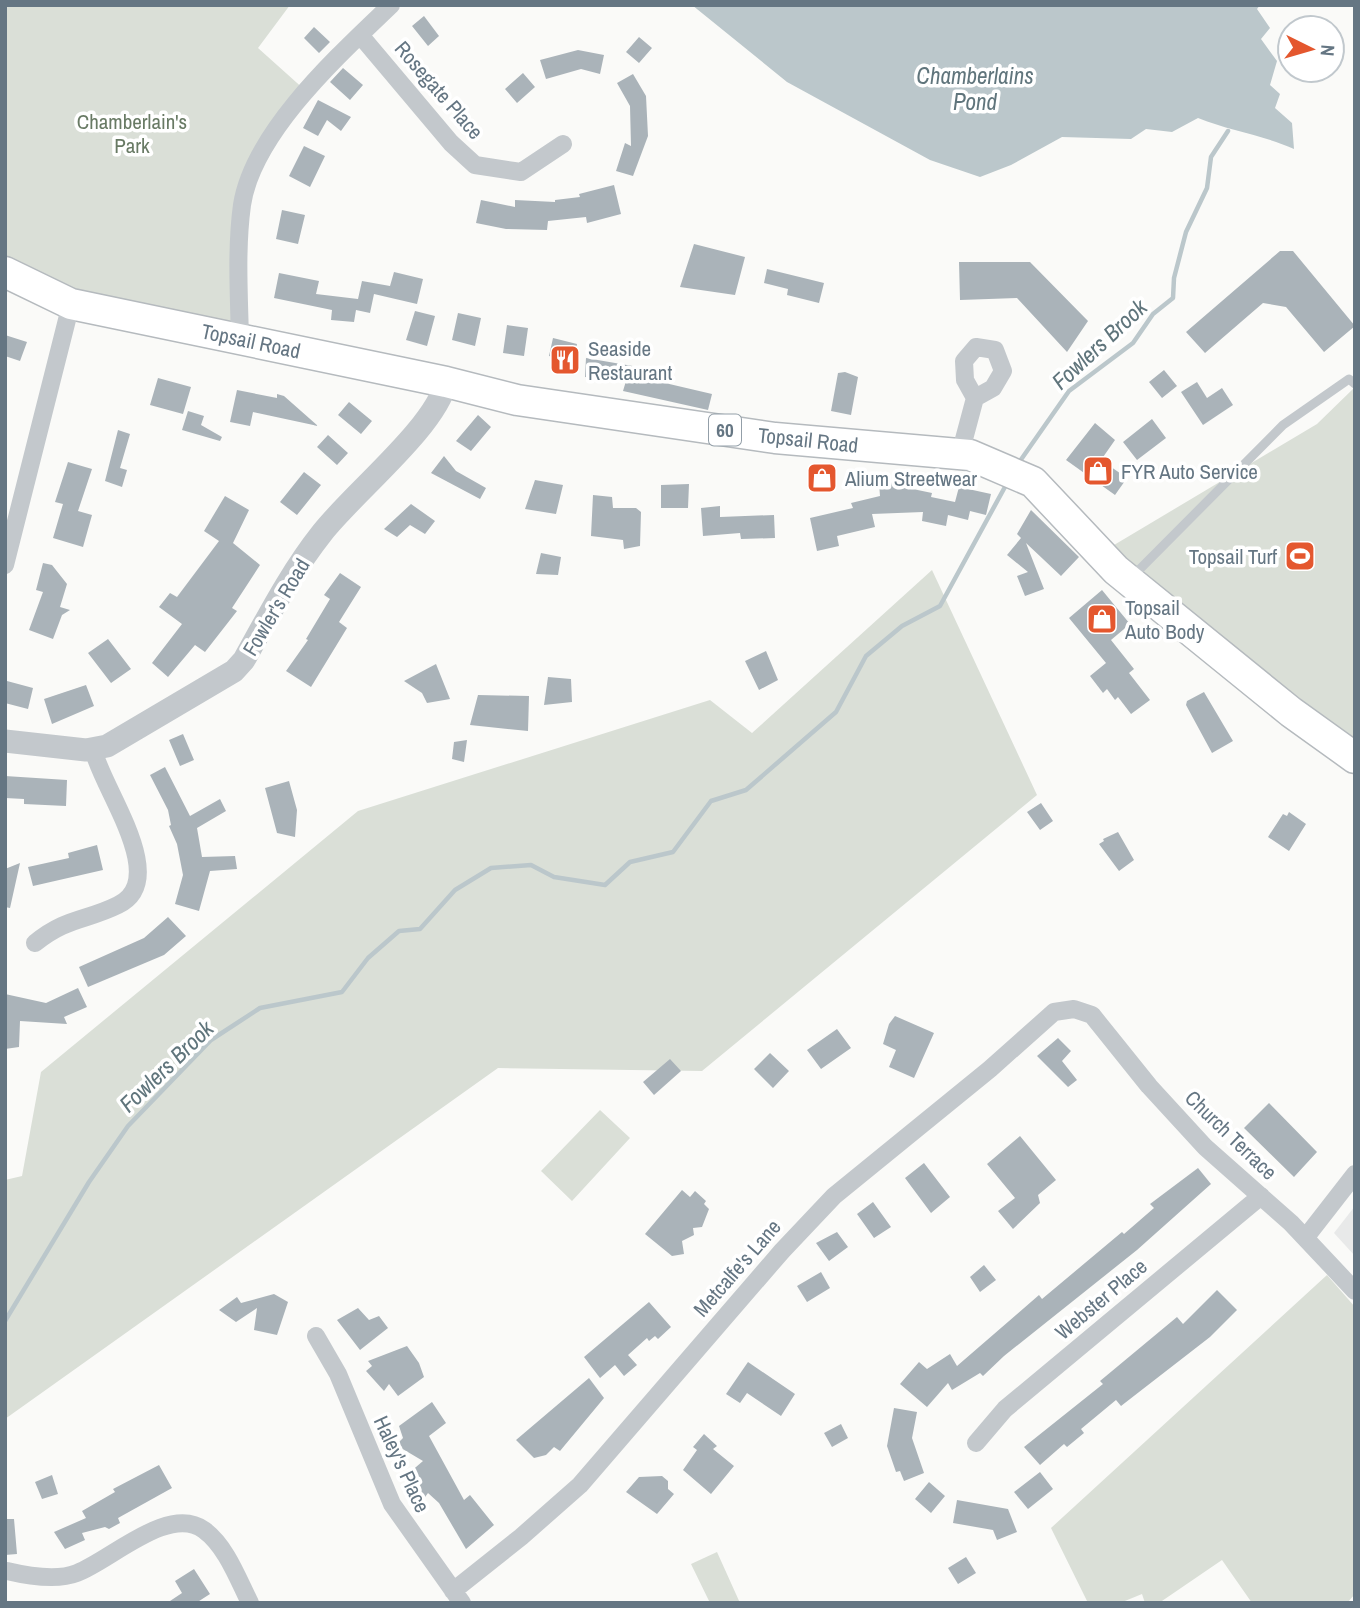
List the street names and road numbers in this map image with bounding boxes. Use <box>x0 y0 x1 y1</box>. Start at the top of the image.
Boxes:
street label: Rosegate Place <box>388 35 490 145</box>
street label: Topsail Road <box>199 316 303 366</box>
road number: 60 <box>709 414 741 446</box>
street label: Topsail Road <box>757 420 859 460</box>
street label: Fowler's Road <box>236 553 316 661</box>
street label: Church Terrace <box>1179 1084 1283 1186</box>
street label: Metcalfe's Lane <box>687 1213 787 1323</box>
street label: Webster Place <box>1049 1252 1153 1346</box>
street label: Haley's Place <box>367 1411 437 1517</box>

